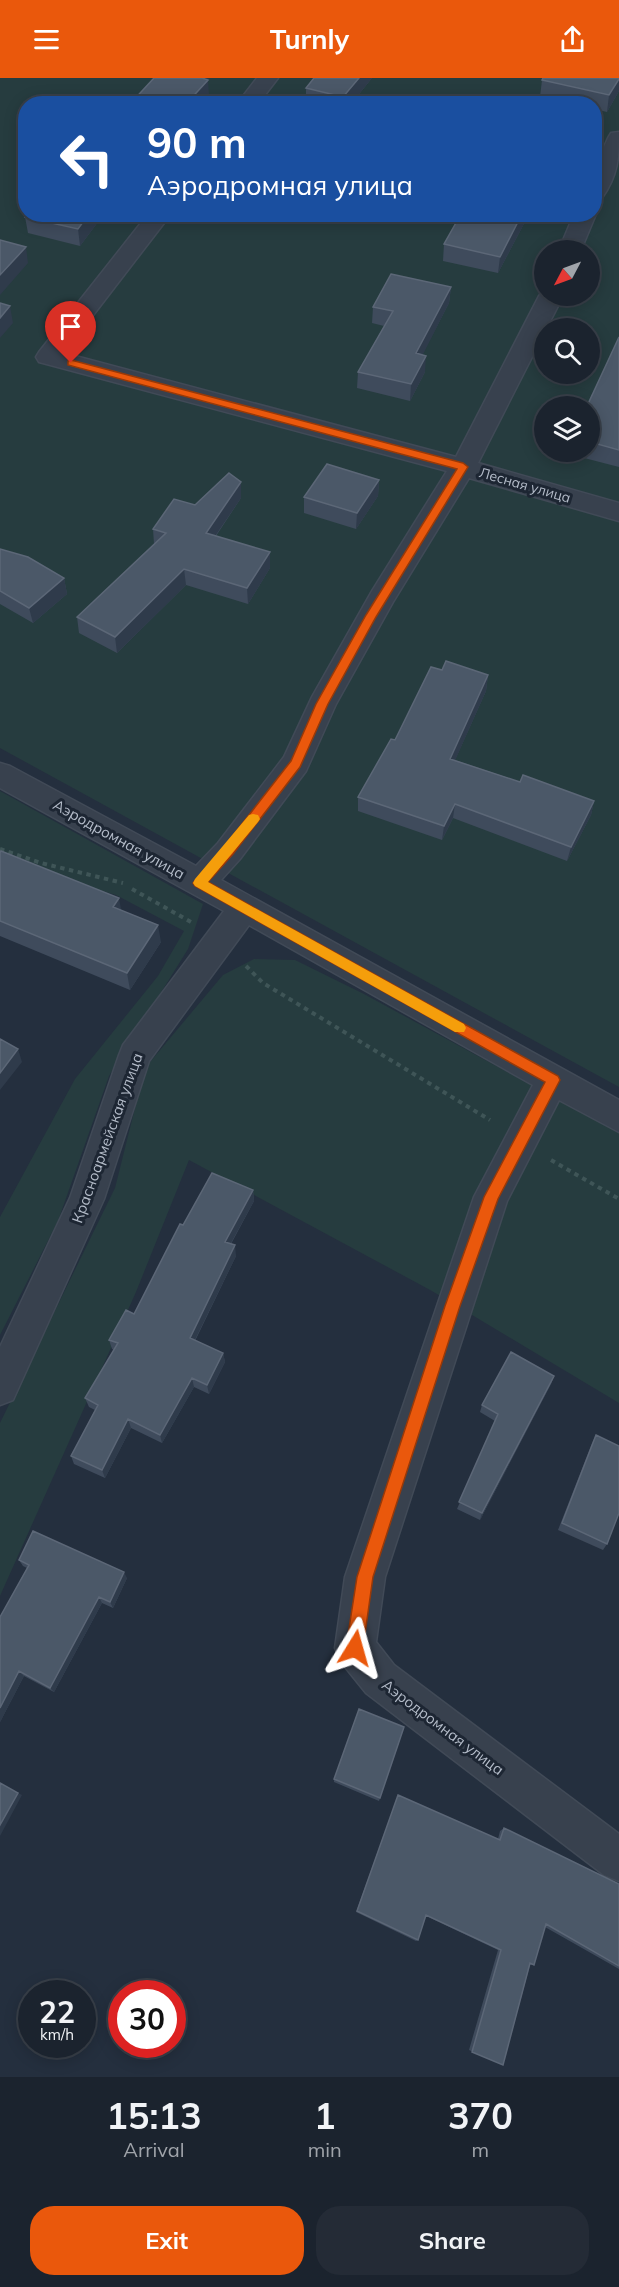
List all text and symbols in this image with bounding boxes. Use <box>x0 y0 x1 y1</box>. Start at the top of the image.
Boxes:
text: Turnly <box>270 22 349 56</box>
icon: menu <box>30 23 63 56</box>
icon: share <box>556 23 589 56</box>
text: 90 m <box>147 116 247 169</box>
icon: left <box>48 120 126 198</box>
text: Аэродромная улица <box>147 168 413 202</box>
north arrow <box>534 240 600 306</box>
map controls <box>534 240 600 462</box>
pin <box>45 301 96 363</box>
icon: arrive <box>54 310 87 343</box>
button: search <box>534 318 600 384</box>
button: layers <box>534 396 600 462</box>
street label: Лесная улица <box>477 463 573 507</box>
street label: Аэродромная улица <box>50 795 188 883</box>
street label: Красноармейская улица <box>67 1050 147 1226</box>
position arrow <box>323 1616 387 1680</box>
street label: Аэродромная улица <box>378 1675 508 1779</box>
speed limit sign: 30 <box>108 1980 186 2058</box>
text: 22 <box>39 1993 75 2031</box>
text: km/h <box>40 2025 74 2044</box>
text: 15:13 <box>106 2093 202 2138</box>
text: 1 <box>314 2093 336 2138</box>
text: 370 <box>448 2093 513 2138</box>
text: Arrival <box>123 2137 184 2162</box>
text: min <box>308 2137 342 2162</box>
text: m <box>472 2137 489 2162</box>
button: Exit <box>30 2206 304 2275</box>
button: Share <box>316 2206 589 2275</box>

